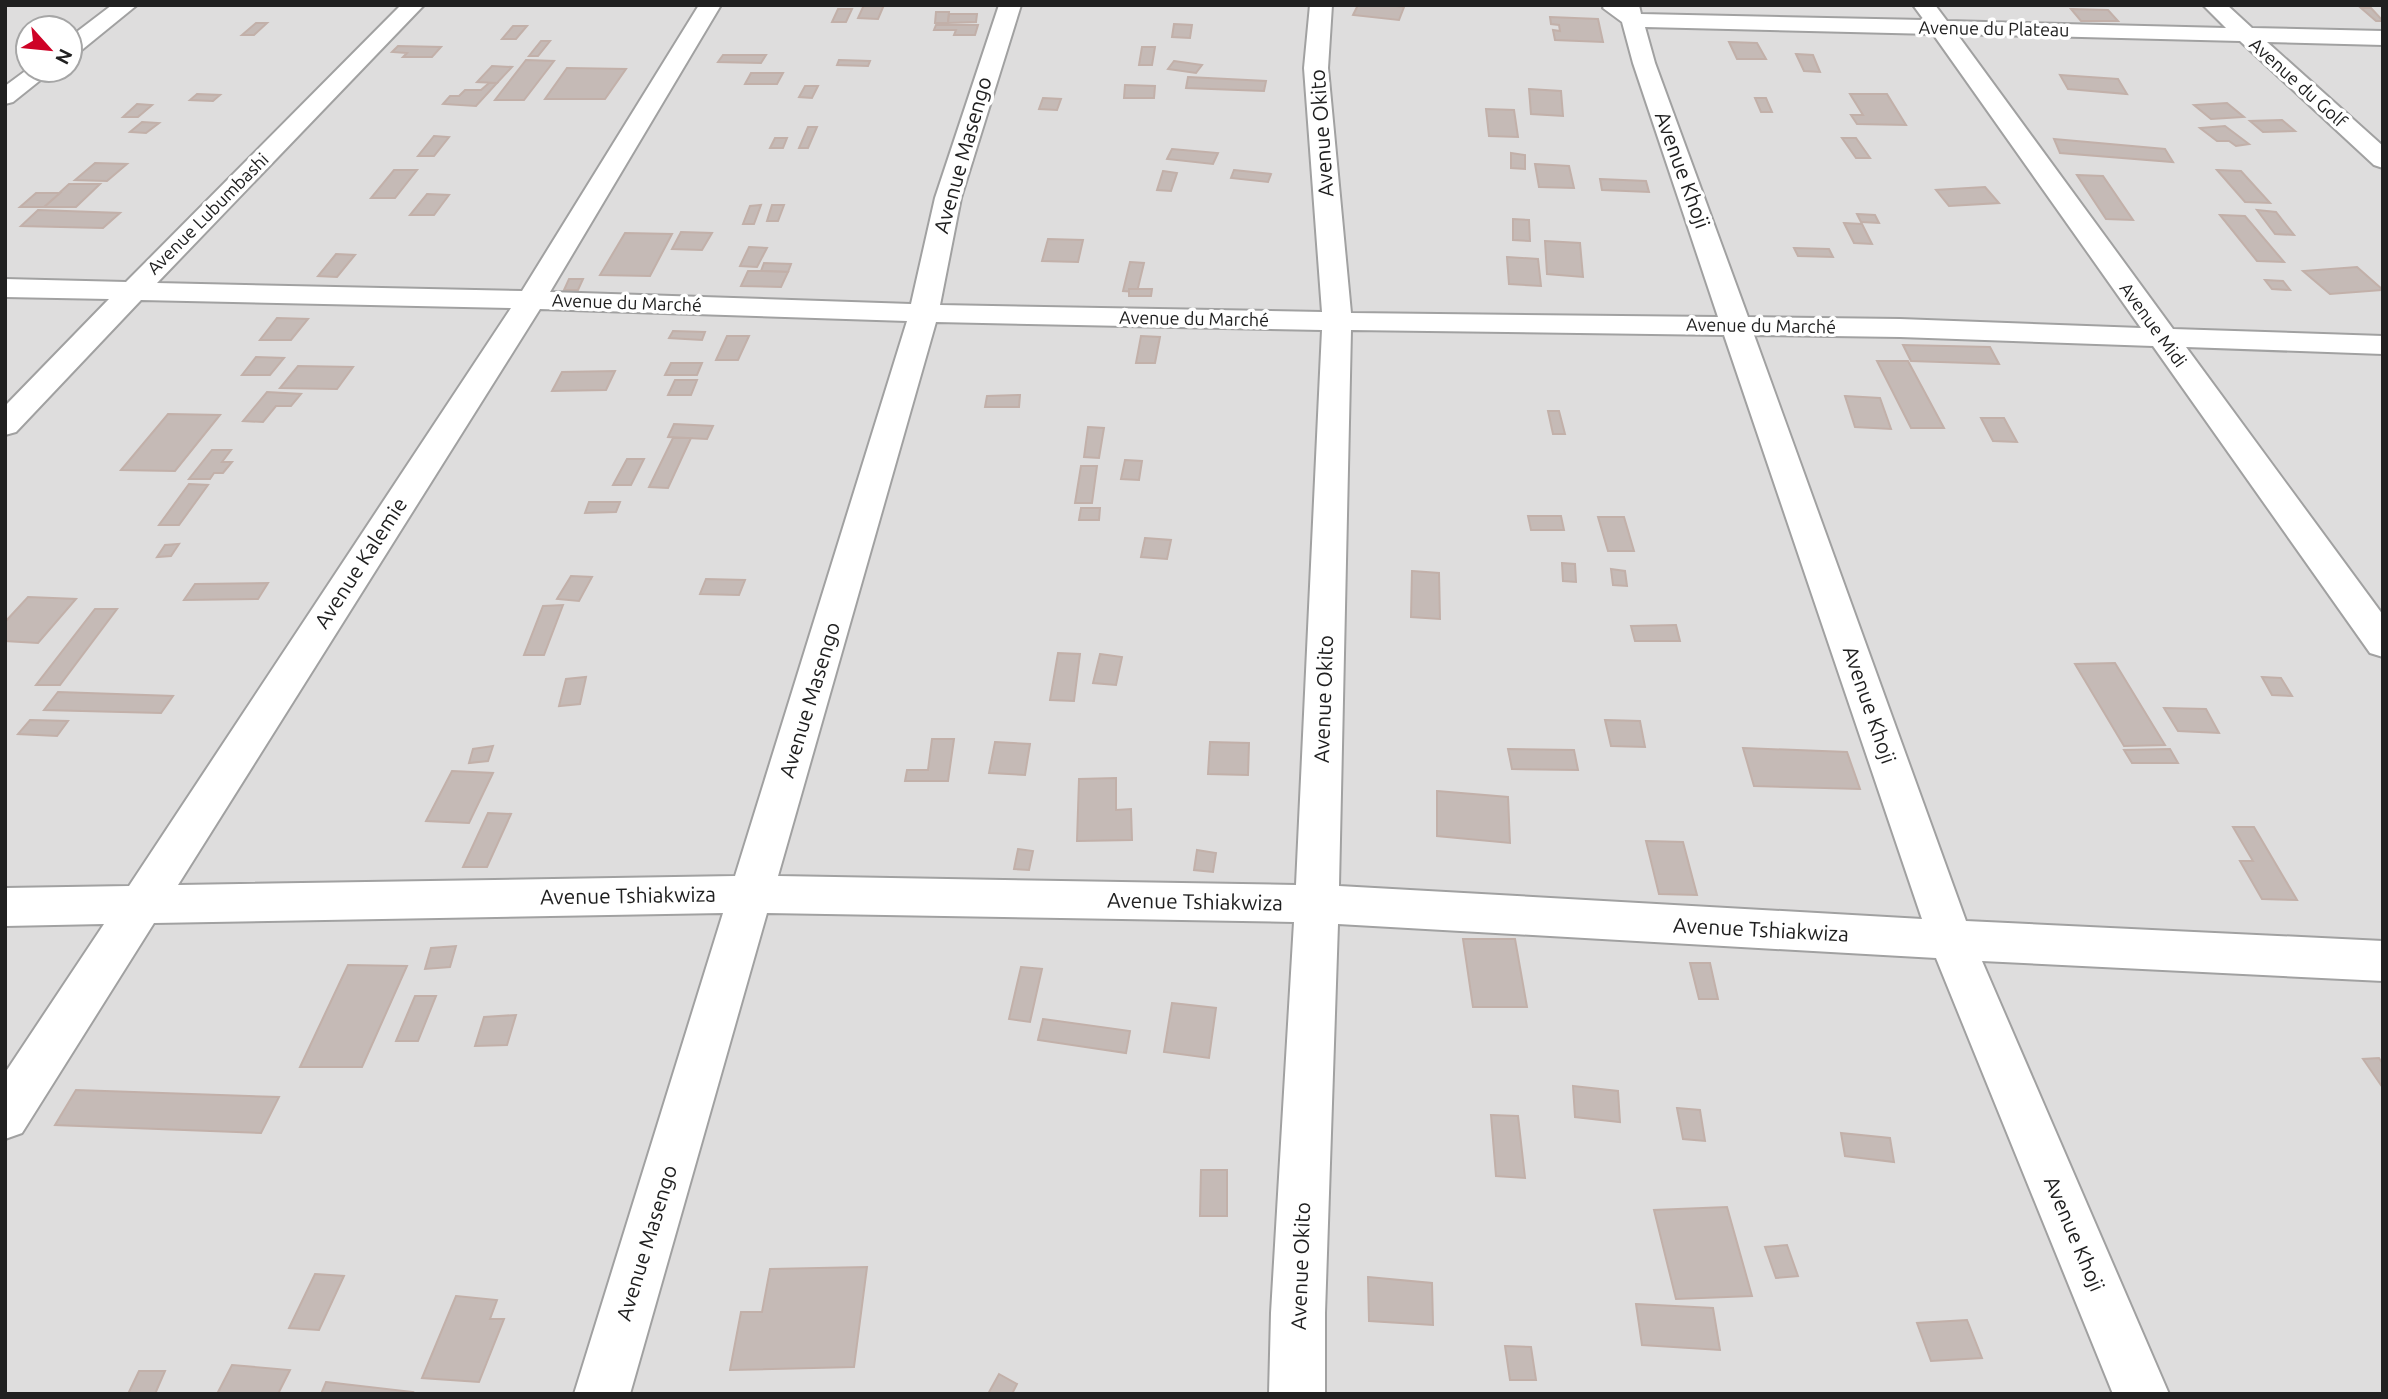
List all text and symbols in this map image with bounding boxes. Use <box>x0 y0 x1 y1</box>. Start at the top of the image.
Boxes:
north arrow <box>14 14 84 84</box>
street label: Avenue du Plateau <box>1918 17 2070 39</box>
street label: Avenue du Golf <box>2246 33 2351 131</box>
text: N <box>51 45 77 68</box>
street label: Avenue Okito <box>1305 68 1337 198</box>
street label: Avenue Masengo <box>928 74 996 236</box>
street label: Avenue Khoji <box>1651 108 1715 231</box>
street label: Avenue Lubumbashi <box>143 149 272 278</box>
street label: Avenue Midi <box>2116 278 2191 371</box>
street label: Avenue du Marché <box>552 289 702 315</box>
street label: Avenue du Marché <box>1119 307 1269 329</box>
street label: Avenue du Marché <box>1686 314 1836 336</box>
street label: Avenue Kalemie <box>309 493 411 632</box>
street label: Avenue Masengo <box>774 619 844 781</box>
street label: Avenue Okito <box>1309 635 1337 763</box>
street label: Avenue Khoji <box>1839 643 1901 767</box>
street label: Avenue Tshiakwiza <box>540 881 716 909</box>
street label: Avenue Tshiakwiza <box>1107 887 1283 915</box>
street label: Avenue Tshiakwiza <box>1673 912 1850 946</box>
street label: Avenue Masengo <box>611 1162 681 1324</box>
street label: Avenue Khoji <box>2040 1172 2110 1295</box>
street label: Avenue Okito <box>1286 1202 1314 1330</box>

